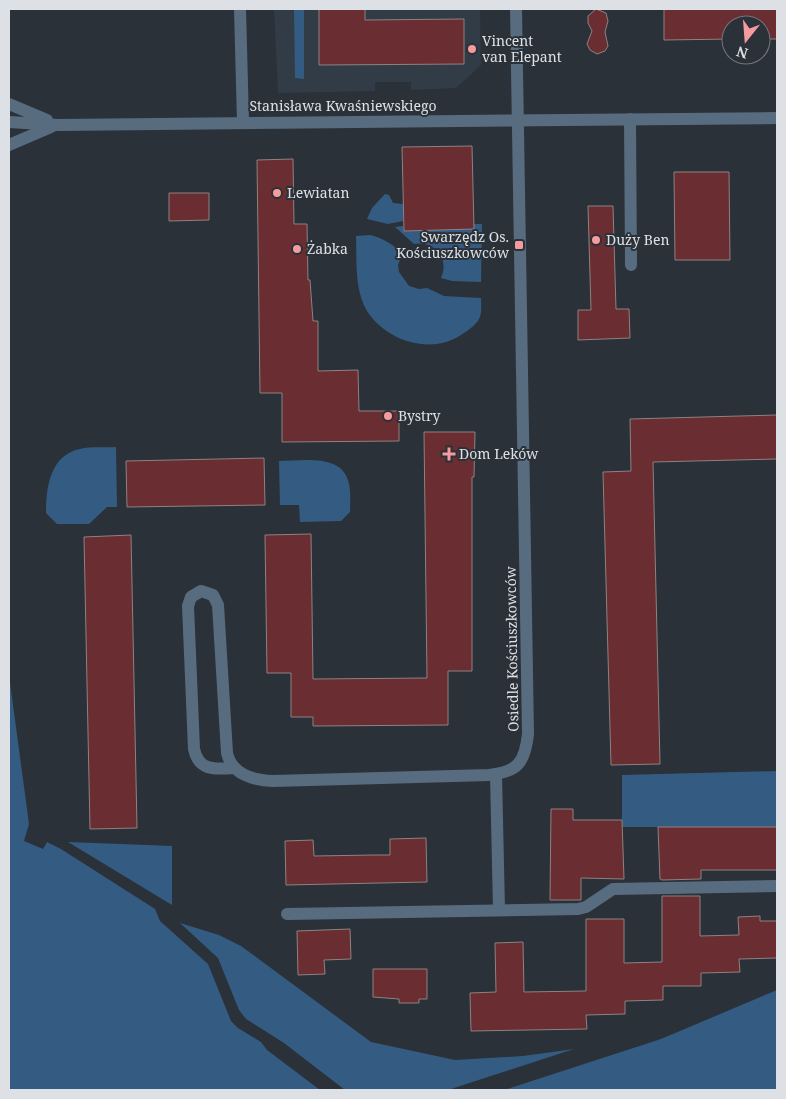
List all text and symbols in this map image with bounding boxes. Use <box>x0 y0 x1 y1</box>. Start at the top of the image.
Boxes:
north arrow <box>721 15 771 65</box>
place label: Vincent van Elepant <box>482 31 562 66</box>
text: N <box>734 42 750 64</box>
marker: Vincent van Elepant <box>466 43 478 55</box>
street label: Stanisława Kwaśniewskiego <box>249 96 437 115</box>
place label: Lewiatan <box>287 183 349 202</box>
marker: Lewiatan <box>271 187 283 199</box>
place label: Swarzędz Os. Kościuszkowców <box>396 227 510 262</box>
place label: Duży Ben <box>606 230 669 249</box>
marker: Duży Ben <box>590 234 602 246</box>
place label: Żabka <box>307 239 348 258</box>
marker: Swarzędz Os. Kościuszkowców <box>513 239 525 251</box>
marker: Żabka <box>291 243 303 255</box>
place label: Bystry <box>398 406 441 425</box>
marker: Bystry <box>382 410 394 422</box>
place label: Dom Leków <box>459 444 539 463</box>
marker: Dom Leków <box>443 448 455 460</box>
street label: Osiedle Kościuszkowców <box>501 565 522 732</box>

